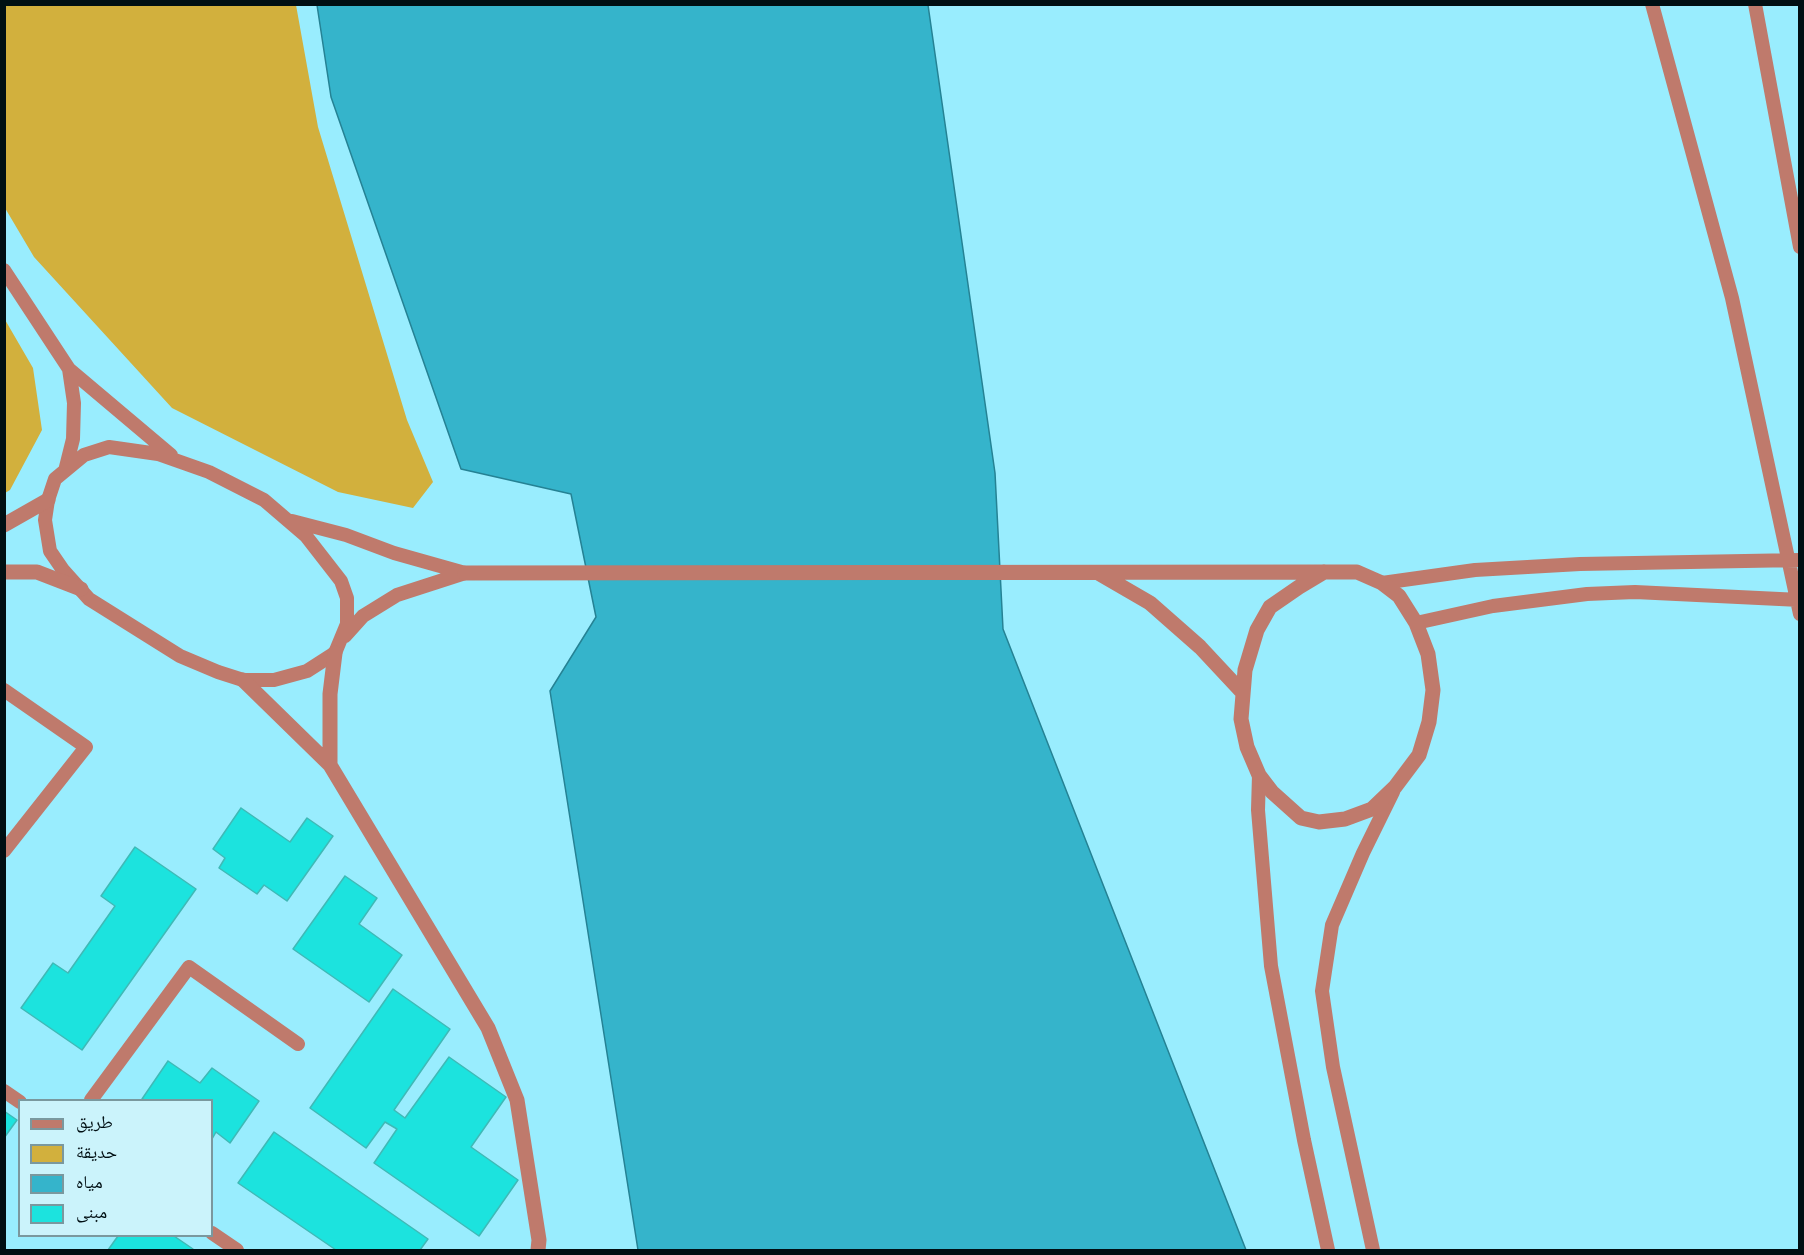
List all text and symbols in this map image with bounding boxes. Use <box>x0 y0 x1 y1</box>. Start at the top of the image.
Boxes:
legend <box>18 1099 213 1237</box>
text: طريق <box>76 1111 113 1131</box>
text: حديقة <box>76 1141 117 1161</box>
text: مياه <box>76 1171 103 1191</box>
text: مبنى <box>76 1201 107 1221</box>

